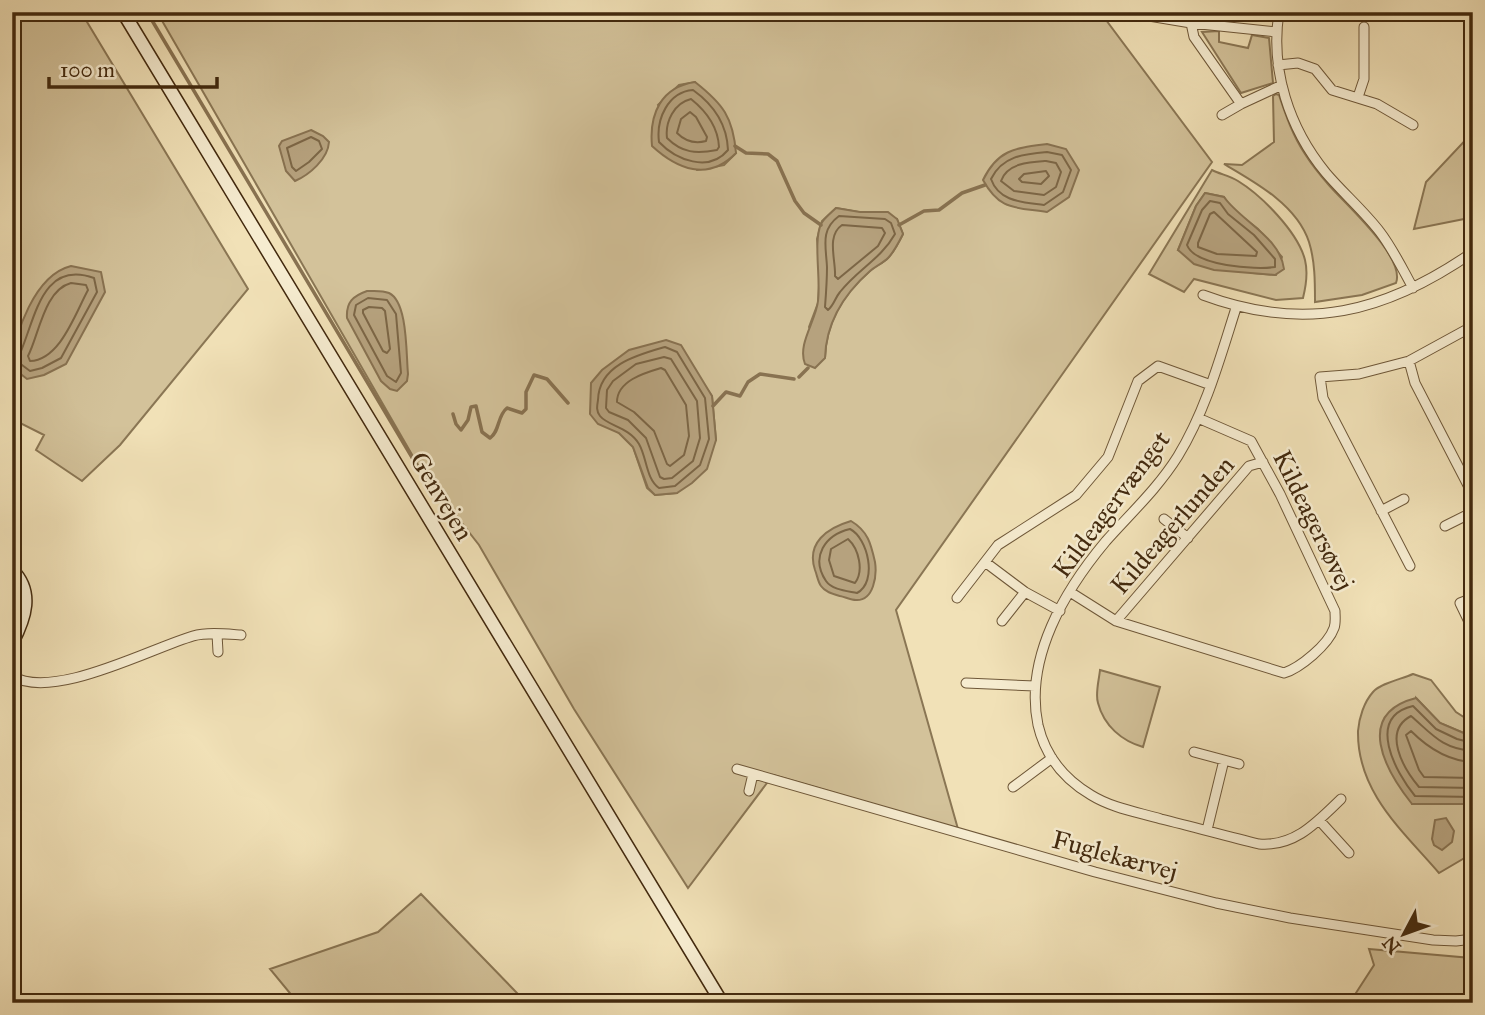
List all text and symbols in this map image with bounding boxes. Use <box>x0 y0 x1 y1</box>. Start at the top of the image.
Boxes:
scale bar <box>49 46 217 90</box>
text: 100 m <box>60 57 115 83</box>
street label: Kildeagervænget <box>1045 424 1177 584</box>
street label: Kildeagersøvej <box>1266 445 1362 595</box>
street label: Genvejen <box>403 446 481 546</box>
street label: Kildeagerlunden <box>1103 449 1241 601</box>
street label: Fuglekærvej <box>1049 823 1181 887</box>
north arrow <box>1370 900 1440 970</box>
text: N <box>1378 931 1406 958</box>

